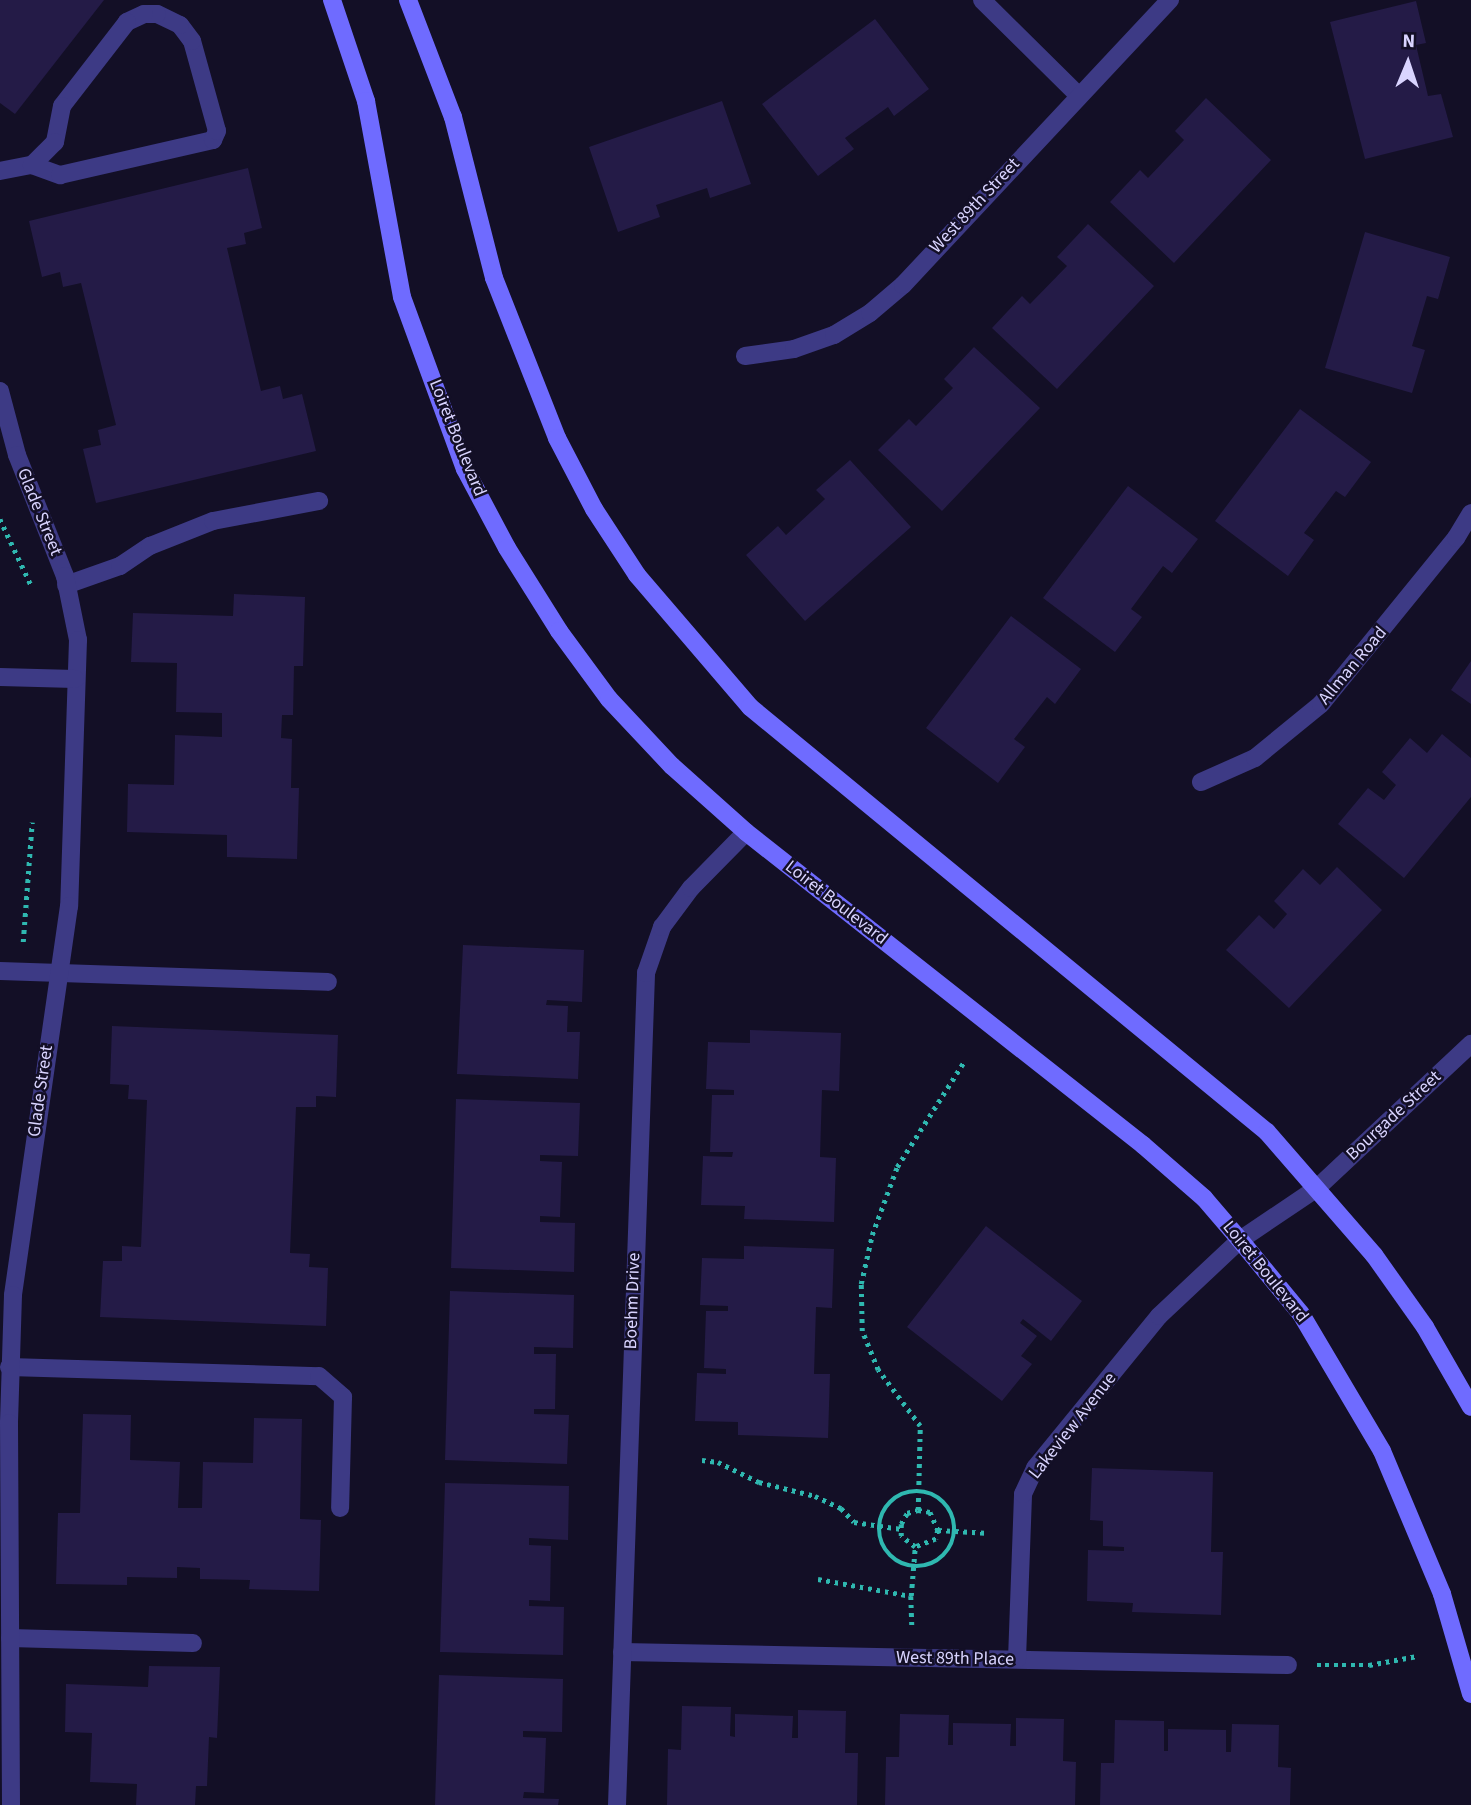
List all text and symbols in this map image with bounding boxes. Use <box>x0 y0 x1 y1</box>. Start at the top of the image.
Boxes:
north arrow <box>1373 28 1443 98</box>
text: N <box>1402 28 1416 55</box>
street label: West 89th Street <box>925 154 1025 258</box>
street label: Loiret Boulevard <box>424 376 490 500</box>
street label: Glade Street <box>12 465 66 559</box>
street label: Allman Road <box>1314 623 1392 709</box>
street label: Loiret Boulevard <box>780 856 892 950</box>
street label: Glade Street <box>24 1044 58 1138</box>
street label: Bourgade Street <box>1342 1067 1446 1165</box>
street label: Loiret Boulevard <box>1218 1217 1312 1327</box>
street label: Boehm Drive <box>621 1252 645 1350</box>
street label: Lakeview Avenue <box>1025 1368 1121 1484</box>
street label: West 89th Place <box>896 1647 1014 1671</box>

